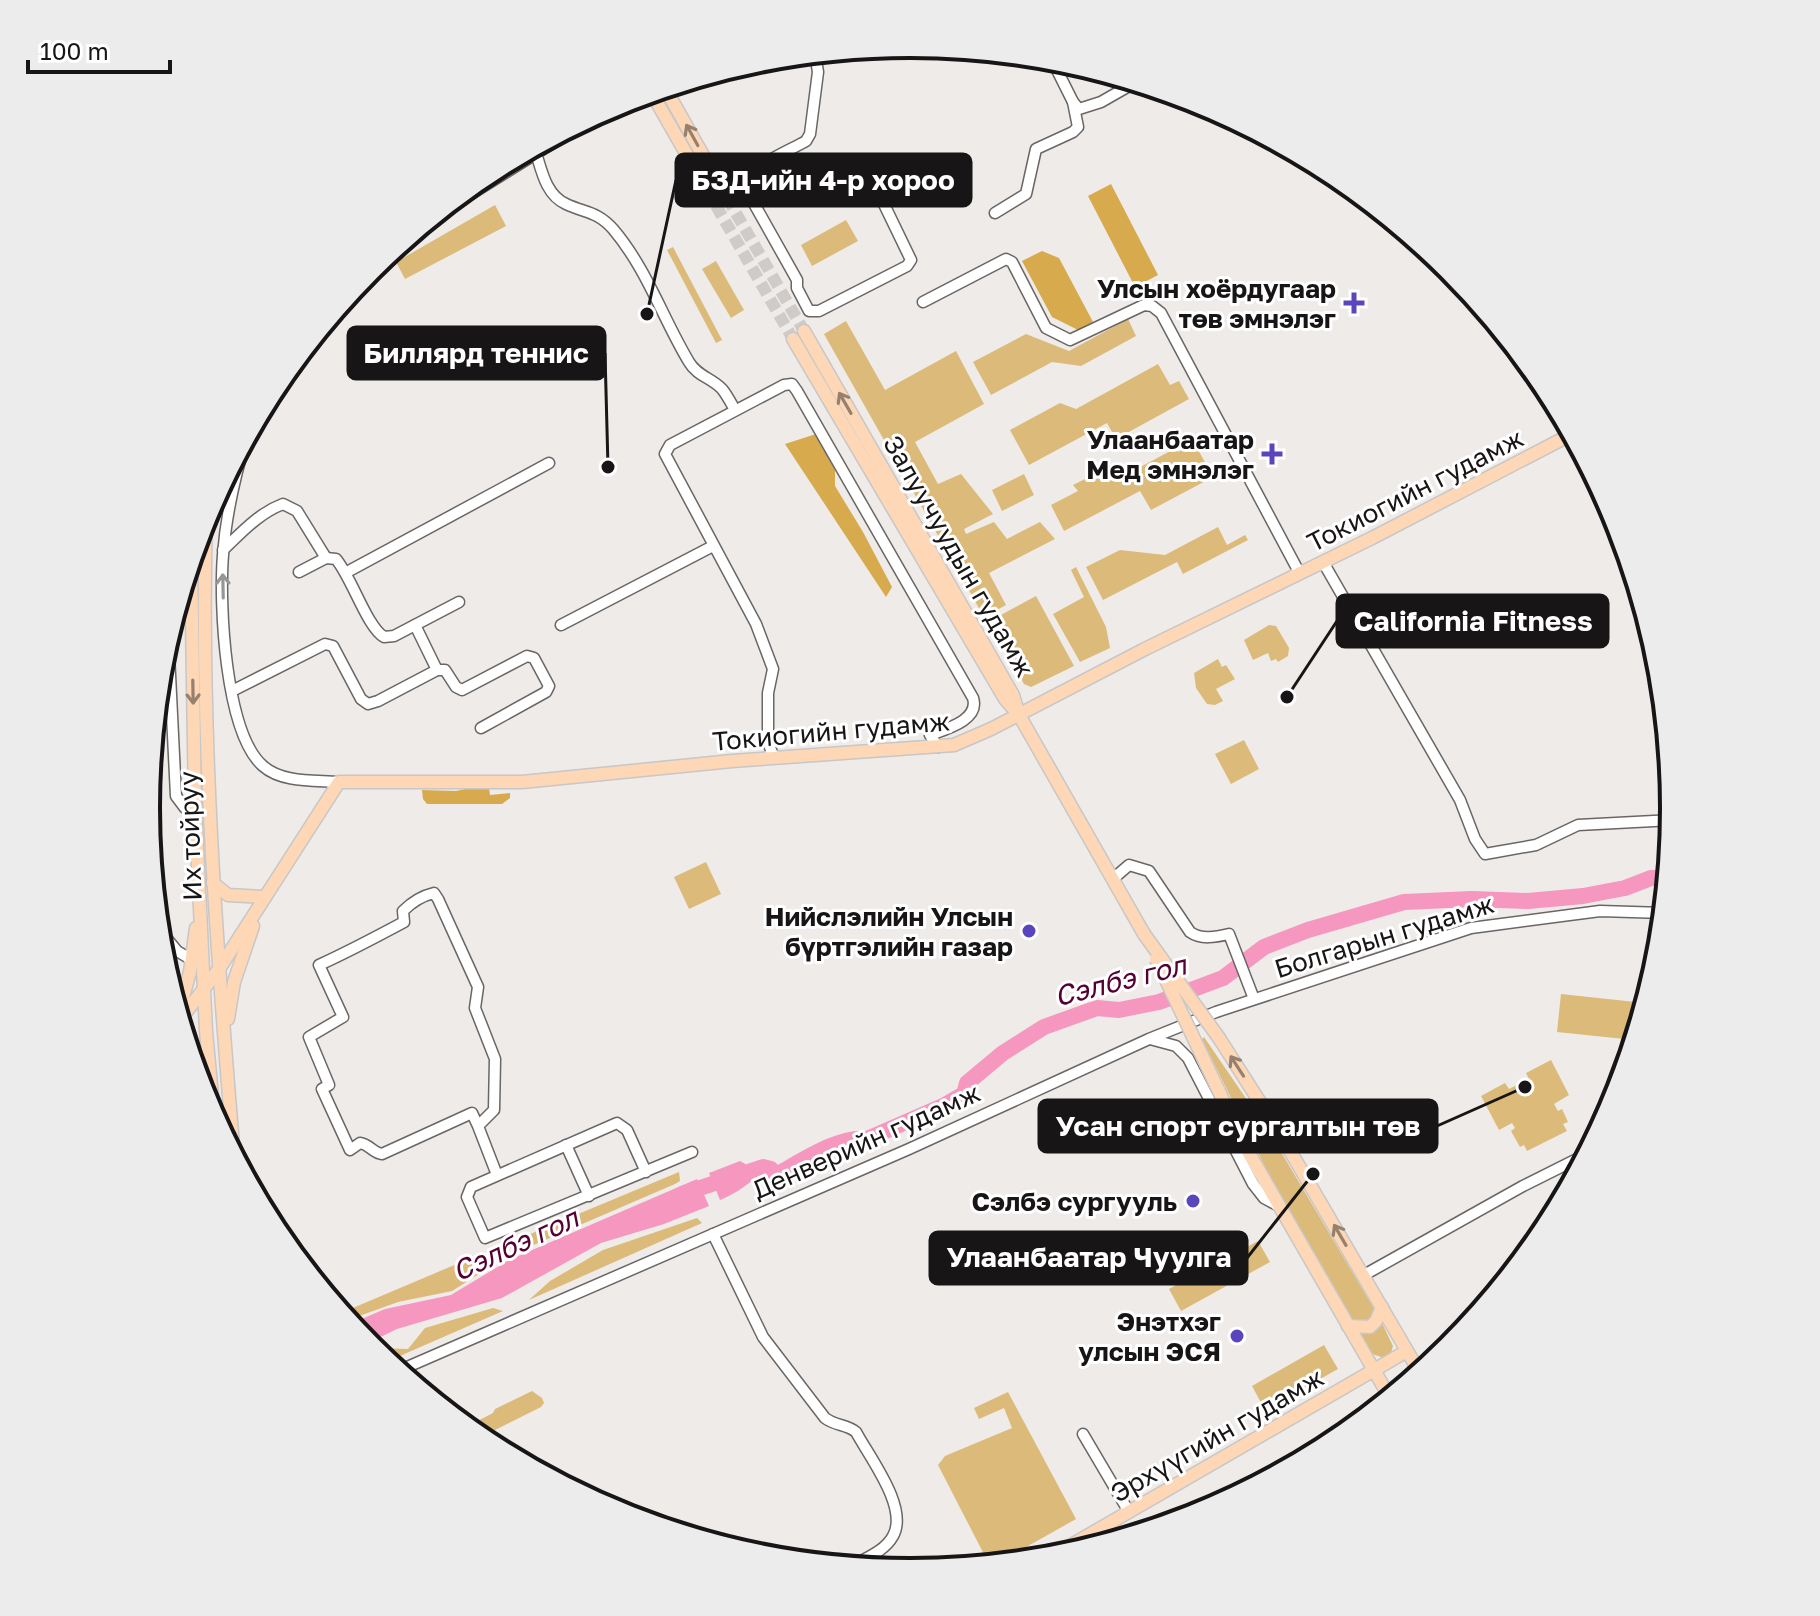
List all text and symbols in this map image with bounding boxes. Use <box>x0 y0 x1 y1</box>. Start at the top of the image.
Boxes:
scale bar <box>28 24 170 74</box>
text: 100 m <box>40 36 109 65</box>
one-way arrow <box>683 124 699 147</box>
callout: БЗД-ийн 4-р хороо <box>676 154 971 206</box>
text: БЗД-ийн 4-р хороо <box>691 163 955 196</box>
place label: Улсын хоёрдугаар төв эмнэлэг <box>1097 273 1336 334</box>
marker: Улсын хоёрдугаар төв эмнэлэг <box>1343 292 1365 314</box>
callout: Биллярд теннис <box>348 327 605 379</box>
text: Биллярд теннис <box>363 336 589 369</box>
one-way arrow <box>837 392 853 415</box>
street label: Токиогийн гудамж <box>1302 422 1528 558</box>
place label: Улаанбаатар Мед эмнэлэг <box>1086 424 1254 485</box>
street label: Залуучуудын гудамж <box>877 430 1041 682</box>
marker: Улаанбаатар Мед эмнэлэг <box>1261 443 1283 465</box>
one-way arrow <box>215 573 230 600</box>
callout: California Fitness <box>1337 595 1608 647</box>
text: California Fitness <box>1353 604 1593 637</box>
one-way arrow <box>186 678 201 705</box>
street label: Токиогийн гудамж <box>711 705 951 757</box>
street label: Их тойруу <box>172 770 208 901</box>
street label: Болгарын гудамж <box>1271 888 1498 984</box>
place label: Нийслэлийн Улсын бүртгэлийн газар <box>765 901 1013 962</box>
marker: Нийслэлийн Улсын бүртгэлийн газар <box>1020 922 1038 940</box>
water label: Сэлбэ гол <box>1051 947 1191 1012</box>
one-way arrow <box>1229 1055 1245 1078</box>
street label: Денверийн гудамж <box>747 1077 985 1205</box>
callout: Усан спорт сургалтын төв <box>1039 1100 1437 1152</box>
text: Усан спорт сургалтын төв <box>1055 1109 1421 1142</box>
place label: Сэлбэ сургууль <box>972 1186 1177 1217</box>
marker: Сэлбэ сургууль <box>1184 1192 1202 1210</box>
water label: Сэлбэ гол <box>447 1200 585 1287</box>
one-way arrow <box>1332 1224 1348 1247</box>
callout: Улаанбаатар Чуулга <box>930 1232 1247 1284</box>
text: Улаанбаатар Чуулга <box>947 1240 1231 1273</box>
place label: Энэтхэг улсын ЭСЯ <box>1078 1306 1221 1367</box>
marker: Энэтхэг улсын ЭСЯ <box>1228 1327 1246 1345</box>
street label: Эрхүүгийн гудамж <box>1105 1361 1329 1508</box>

